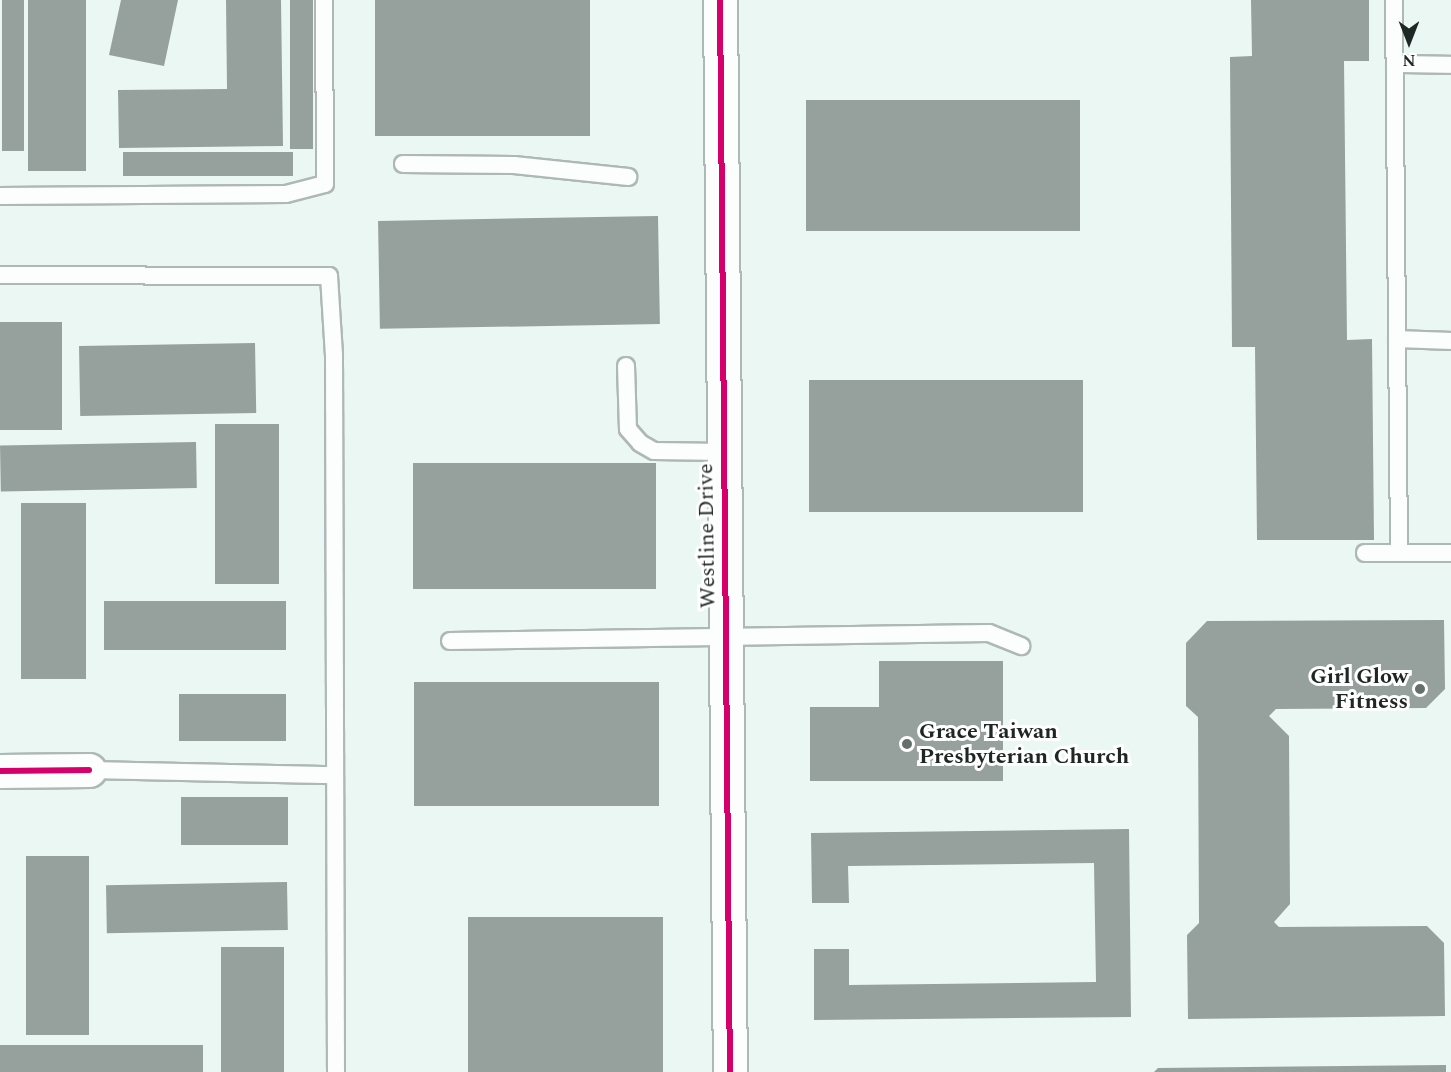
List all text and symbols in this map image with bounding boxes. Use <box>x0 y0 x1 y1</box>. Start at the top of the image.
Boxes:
north arrow <box>1379 12 1439 72</box>
text: N <box>1402 48 1416 72</box>
street label: Westline Drive <box>693 463 721 609</box>
place label: Girl Glow Fitness <box>1310 663 1408 714</box>
marker: Girl Glow Fitness <box>1413 682 1427 696</box>
place label: Grace Taiwan Presbyterian Church <box>919 718 1129 770</box>
marker: Grace Taiwan Presbyterian Church <box>900 737 914 751</box>

